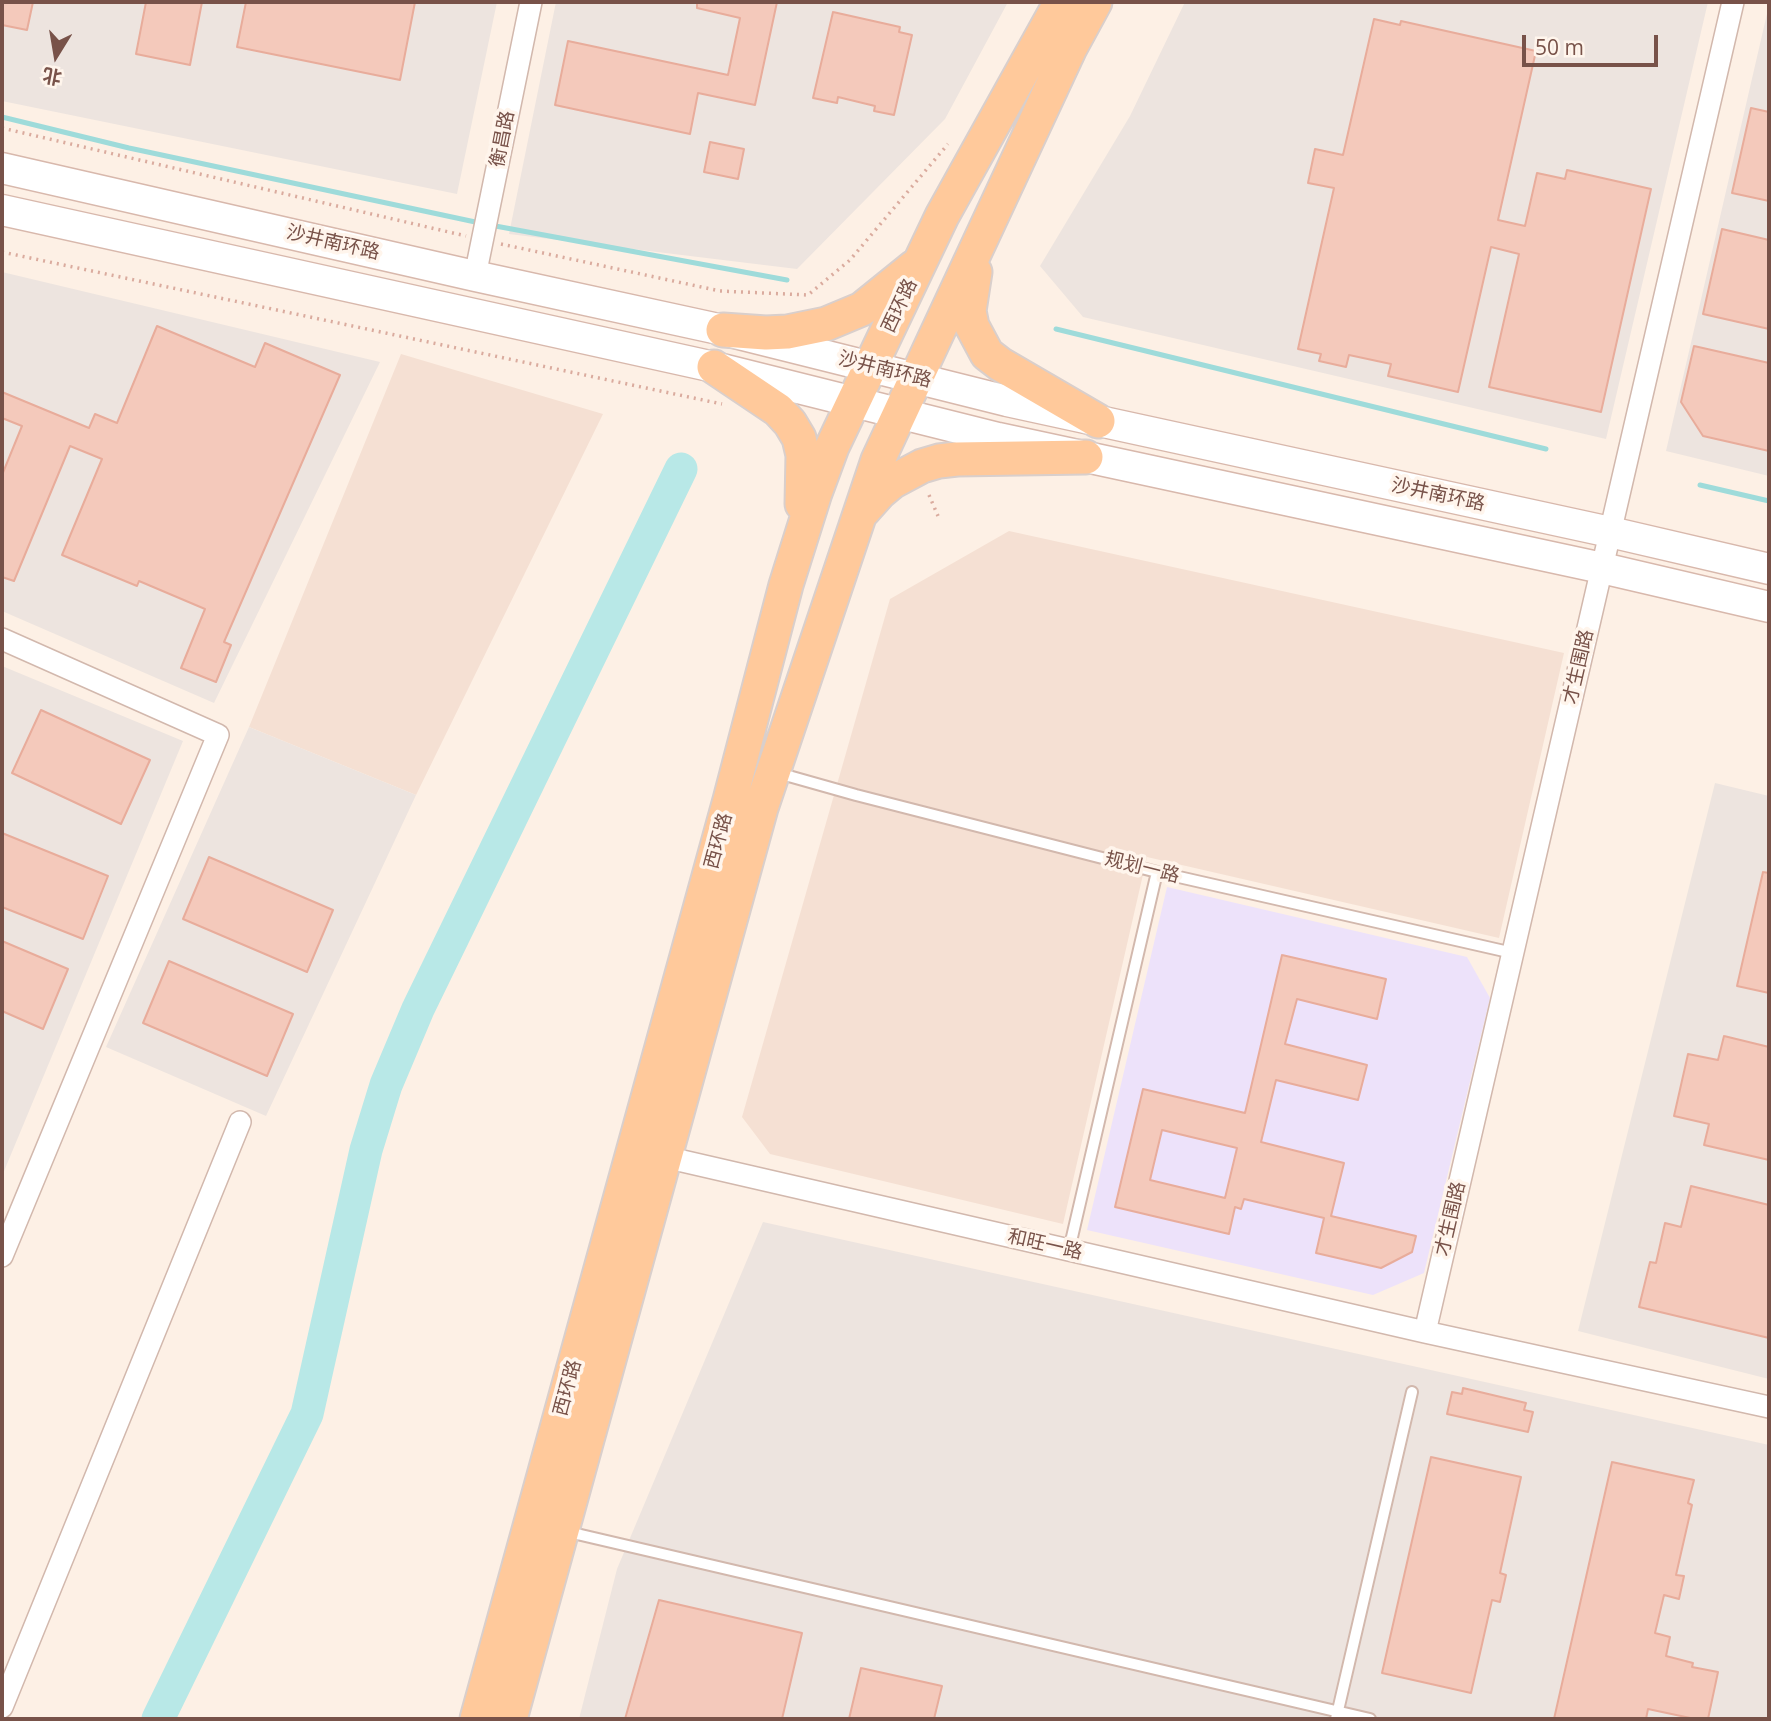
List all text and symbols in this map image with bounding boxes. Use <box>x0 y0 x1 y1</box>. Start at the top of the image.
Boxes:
north arrow <box>21 21 91 91</box>
scale bar <box>1526 21 1662 65</box>
text: 50 m <box>1535 33 1584 61</box>
text: 北 <box>40 62 64 91</box>
street label: 衡昌路 <box>486 109 520 169</box>
street label: 沙井南环路 <box>284 221 382 265</box>
street label: 西环路 <box>878 275 922 337</box>
street label: 沙井南环路 <box>836 347 934 393</box>
street label: 沙井南环路 <box>1389 474 1487 516</box>
street label: 才生围路 <box>1559 627 1599 707</box>
street label: 西环路 <box>701 811 737 871</box>
street label: 规划一路 <box>1102 848 1182 888</box>
street label: 才生围路 <box>1431 1179 1471 1259</box>
street label: 和旺一路 <box>1005 1225 1085 1265</box>
street label: 西环路 <box>550 1358 586 1418</box>

